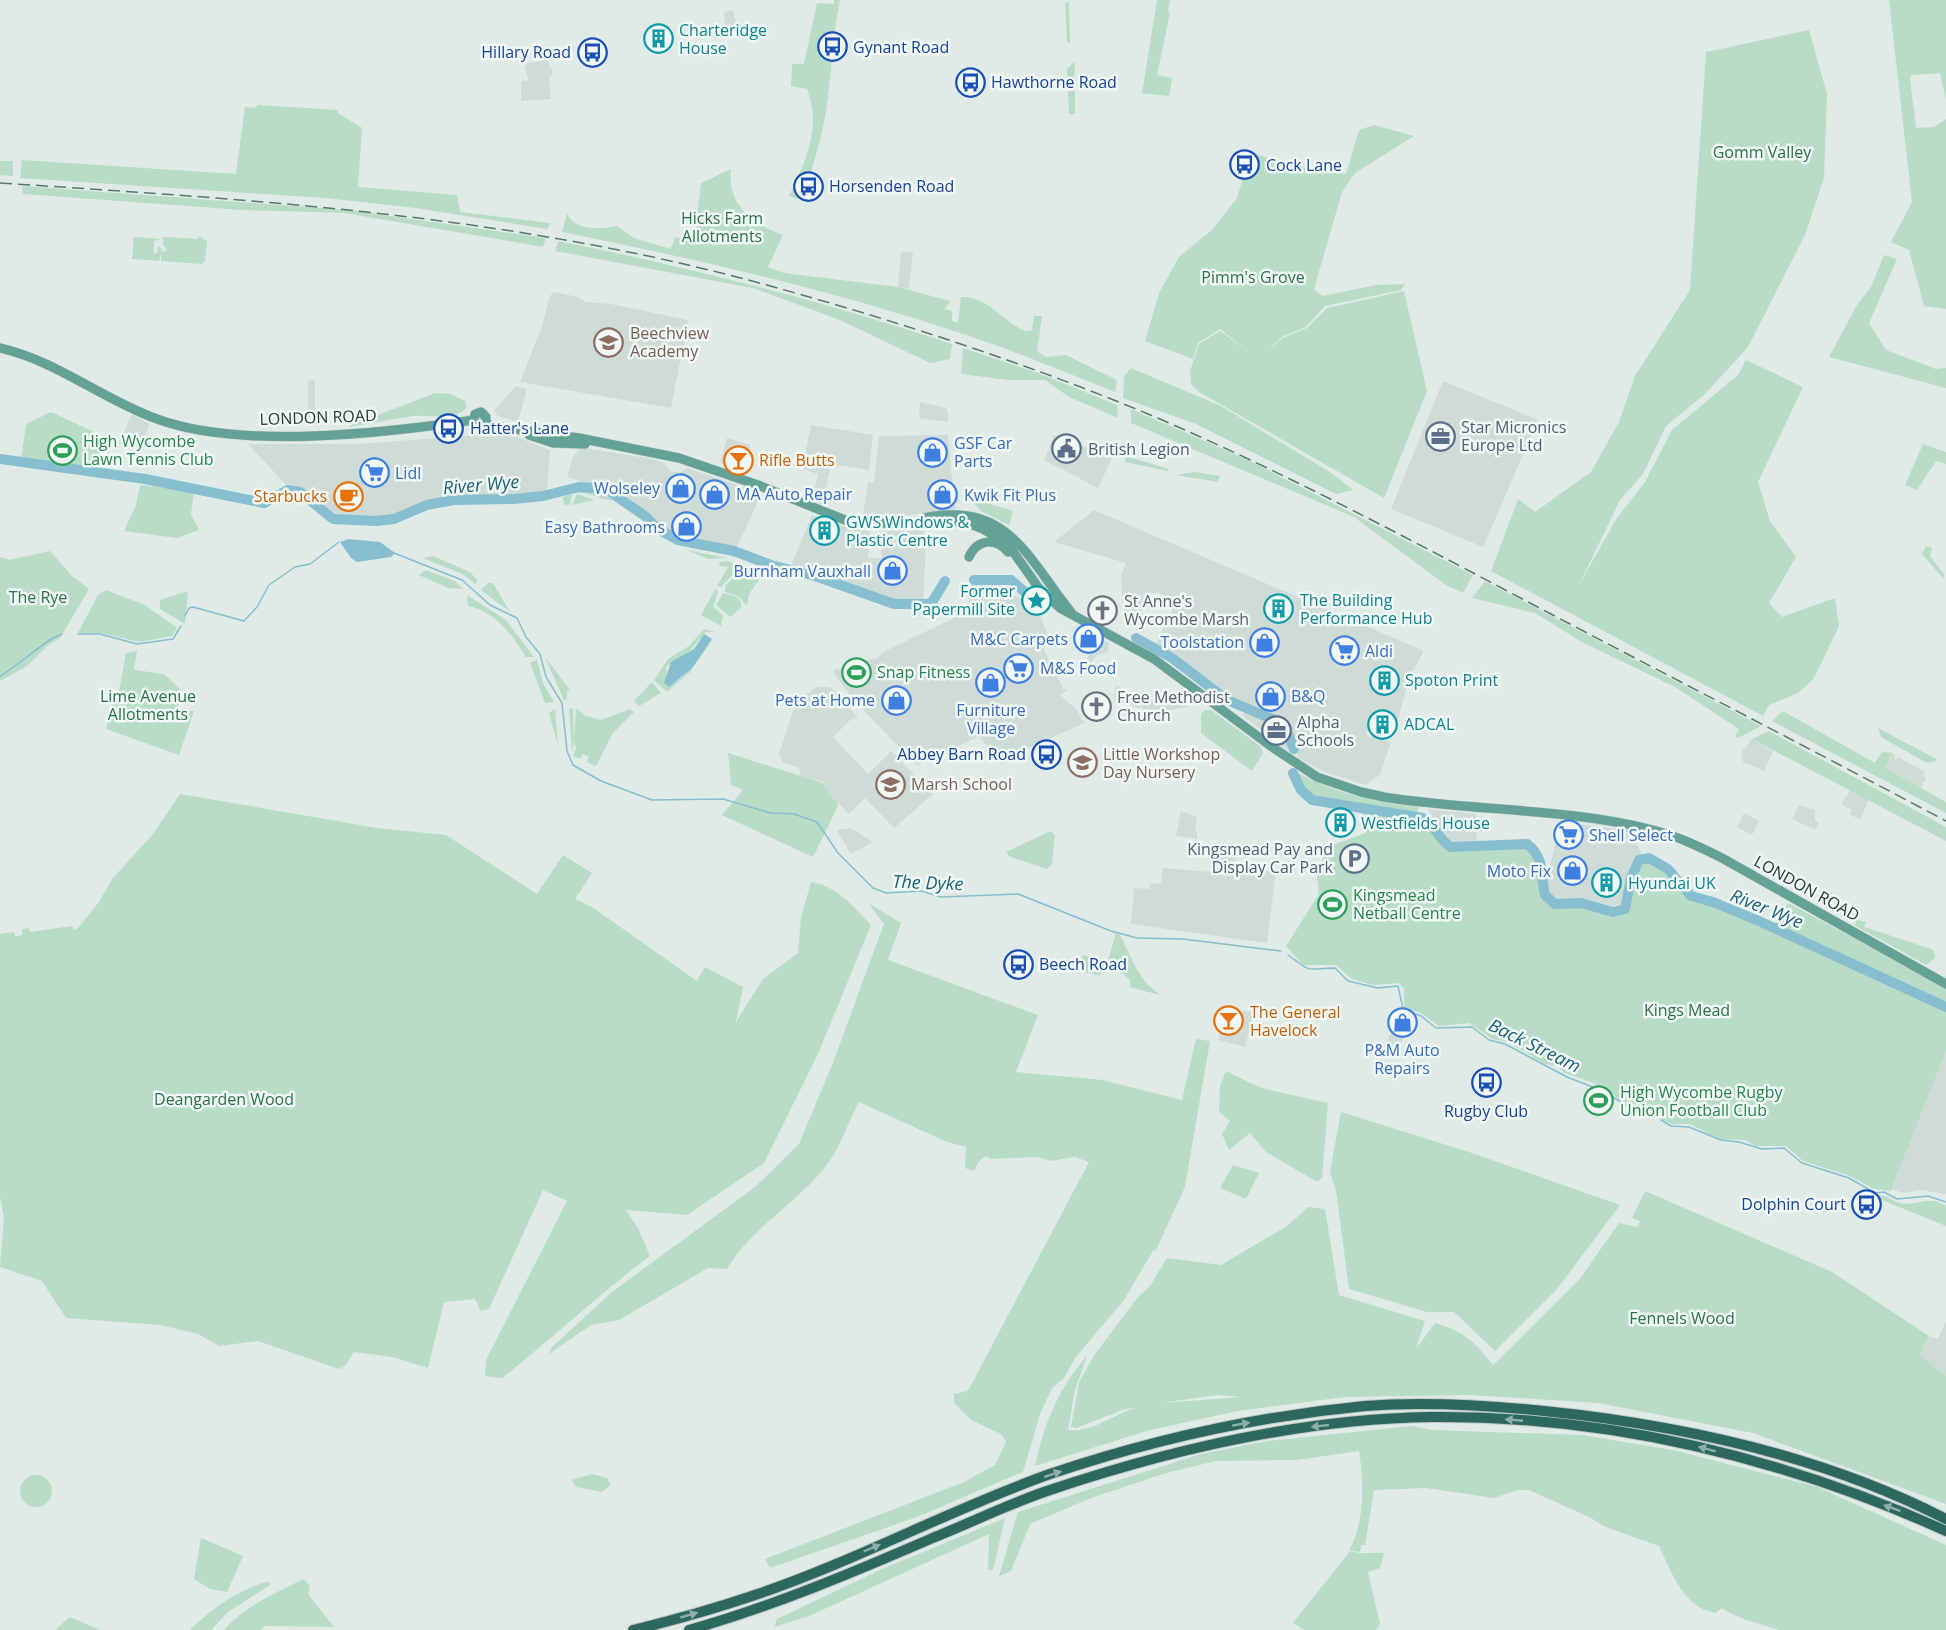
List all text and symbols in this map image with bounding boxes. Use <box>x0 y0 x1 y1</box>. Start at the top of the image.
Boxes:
place label: Charteridge House <box>679 19 767 59</box>
building icon: Charteridge House <box>642 23 674 55</box>
bus stop icon: Gynant Road <box>816 31 848 63</box>
bus stop icon: Hillary Road <box>576 36 608 68</box>
place label: Gynant Road <box>853 36 949 58</box>
place label: Hillary Road <box>481 41 571 63</box>
bus stop icon: Hawthorne Road <box>954 66 986 98</box>
place label: Hawthorne Road <box>991 71 1117 93</box>
park label: Gomm Valley <box>1713 141 1812 163</box>
bus stop icon: Cock Lane <box>1229 149 1261 181</box>
place label: Cock Lane <box>1266 154 1342 176</box>
bus stop icon: Horsenden Road <box>792 170 824 202</box>
place label: Horsenden Road <box>829 175 954 197</box>
park label: Hicks Farm Allotments <box>681 207 763 247</box>
park label: Pimm's Grove <box>1201 266 1305 288</box>
place label: Beechview Academy <box>630 322 710 362</box>
school or university icon: Beechview Academy <box>593 326 625 358</box>
street label: LONDON ROAD <box>259 404 377 430</box>
bus stop icon: Hatter's Lane <box>433 412 465 444</box>
place label: Star Micronics Europe Ltd <box>1461 416 1566 456</box>
place label: Hatter's Lane <box>470 417 569 439</box>
office icon: Star Micronics Europe Ltd <box>1424 420 1456 452</box>
place label: High Wycombe Lawn Tennis Club <box>83 430 214 470</box>
place label: GSF Car Parts <box>954 432 1013 472</box>
public building icon: British Legion <box>1051 433 1083 465</box>
sports icon: High Wycombe Lawn Tennis Club <box>46 434 78 466</box>
shop icon: GSF Car Parts <box>917 436 949 468</box>
place label: British Legion <box>1088 438 1190 460</box>
bar icon: Rifle Butts <box>722 444 754 476</box>
place label: Rifle Butts <box>759 449 835 471</box>
supermarket icon: Lidl <box>358 457 390 489</box>
place label: Lidl <box>395 462 421 484</box>
water label: River Wye <box>442 469 520 499</box>
shop icon: Wolseley <box>665 472 697 504</box>
place label: Wolseley <box>594 477 661 499</box>
shop icon: MA Auto Repair <box>699 478 731 510</box>
shop icon: Kwik Fit Plus <box>927 479 959 511</box>
cafe icon: Starbucks <box>332 480 364 512</box>
place label: MA Auto Repair <box>736 483 853 505</box>
place label: Kwik Fit Plus <box>964 484 1056 506</box>
place label: Starbucks <box>254 485 327 507</box>
shop icon: Easy Bathrooms <box>670 511 702 543</box>
place label: GWS Windows & Plastic Centre <box>846 511 970 551</box>
building icon: GWS Windows & Plastic Centre <box>809 515 841 547</box>
place label: Easy Bathrooms <box>544 516 665 538</box>
shop icon: Burnham Vauxhall <box>876 555 908 587</box>
place label: Burnham Vauxhall <box>733 560 871 582</box>
place label: Former Papermill Site <box>913 580 1015 620</box>
place icon: Former Papermill Site <box>1020 584 1052 616</box>
park label: The Rye <box>9 586 67 608</box>
place label: The Building Performance Hub <box>1300 589 1432 629</box>
place label: St Anne's Wycombe Marsh <box>1124 590 1249 630</box>
building icon: The Building Performance Hub <box>1263 593 1295 625</box>
church icon: St Anne's Wycombe Marsh <box>1087 594 1119 626</box>
shop icon: M&C Carpets <box>1073 623 1105 655</box>
shop icon: Toolstation <box>1249 626 1281 658</box>
place label: M&C Carpets <box>970 628 1068 650</box>
place label: Toolstation <box>1161 631 1244 653</box>
supermarket icon: Aldi <box>1328 635 1360 667</box>
place label: Aldi <box>1365 640 1393 662</box>
supermarket icon: M&S Food <box>1003 652 1035 684</box>
sports icon: Snap Fitness <box>840 656 872 688</box>
place label: M&S Food <box>1040 657 1116 679</box>
place label: Snap Fitness <box>877 661 970 683</box>
building icon: Spoton Print <box>1368 664 1400 696</box>
shop icon: Furniture Village <box>975 666 1007 698</box>
place label: Spoton Print <box>1405 669 1499 691</box>
shop icon: B&Q <box>1254 680 1286 712</box>
shop icon: Pets at Home <box>880 684 912 716</box>
park label: Lime Avenue Allotments <box>100 685 196 725</box>
place label: B&Q <box>1291 685 1325 707</box>
place label: Free Methodist Church <box>1117 686 1230 726</box>
place label: Pets at Home <box>775 689 875 711</box>
church icon: Free Methodist Church <box>1080 690 1112 722</box>
place label: Furniture Village <box>956 699 1026 739</box>
building icon: ADCAL <box>1367 708 1399 740</box>
place label: Alpha Schools <box>1297 711 1354 751</box>
place label: ADCAL <box>1404 713 1454 735</box>
office icon: Alpha Schools <box>1260 715 1292 747</box>
bus stop icon: Abbey Barn Road <box>1031 738 1063 770</box>
place label: Abbey Barn Road <box>897 743 1026 765</box>
place label: Little Workshop Day Nursery <box>1103 743 1220 783</box>
school or university icon: Little Workshop Day Nursery <box>1066 747 1098 779</box>
school or university icon: Marsh School <box>874 768 906 800</box>
place label: Marsh School <box>911 773 1012 795</box>
building icon: Westfields House <box>1324 807 1356 839</box>
place label: Westfields House <box>1361 812 1490 834</box>
supermarket icon: Shell Select <box>1552 819 1584 851</box>
place label: Shell Select <box>1589 824 1673 846</box>
place label: Kingsmead Pay and Display Car Park <box>1187 838 1334 878</box>
parking icon: Kingsmead Pay and Display Car Park <box>1338 842 1370 874</box>
street label: LONDON ROAD <box>1750 850 1864 926</box>
shop icon: Moto Fix <box>1556 855 1588 887</box>
place label: Moto Fix <box>1487 860 1552 882</box>
building icon: Hyundai UK <box>1591 867 1623 899</box>
water label: The Dyke <box>892 869 964 895</box>
place label: Hyundai UK <box>1628 872 1716 894</box>
water label: River Wye <box>1727 883 1807 933</box>
place label: Kingsmead Netball Centre <box>1353 884 1461 924</box>
sports icon: Kingsmead Netball Centre <box>1316 888 1348 920</box>
bus stop icon: Beech Road <box>1002 948 1034 980</box>
place label: Beech Road <box>1039 953 1127 975</box>
park label: Kings Mead <box>1644 999 1730 1021</box>
place label: The General Havelock <box>1250 1001 1341 1041</box>
bar icon: The General Havelock <box>1213 1005 1245 1037</box>
shop icon: P&M Auto Repairs <box>1386 1006 1418 1038</box>
water label: Back Stream <box>1485 1012 1585 1078</box>
place label: P&M Auto Repairs <box>1364 1039 1440 1079</box>
bus stop icon: Rugby Club <box>1470 1067 1502 1099</box>
place label: High Wycombe Rugby Union Football Club <box>1620 1081 1783 1121</box>
sports icon: High Wycombe Rugby Union Football Club <box>1583 1085 1615 1117</box>
park label: Deangarden Wood <box>154 1088 294 1110</box>
place label: Rugby Club <box>1444 1100 1528 1122</box>
bus stop icon: Dolphin Court <box>1851 1188 1883 1220</box>
place label: Dolphin Court <box>1741 1193 1846 1215</box>
park label: Fennels Wood <box>1629 1307 1735 1329</box>
one-way arrow <box>1505 1415 1524 1424</box>
one-way arrow <box>1232 1420 1251 1429</box>
one-way arrow <box>1310 1421 1329 1431</box>
one-way arrow <box>1698 1444 1716 1453</box>
one-way arrow <box>1044 1469 1062 1478</box>
one-way arrow <box>1883 1503 1901 1513</box>
one-way arrow <box>863 1543 881 1552</box>
one-way arrow <box>680 1610 698 1619</box>

